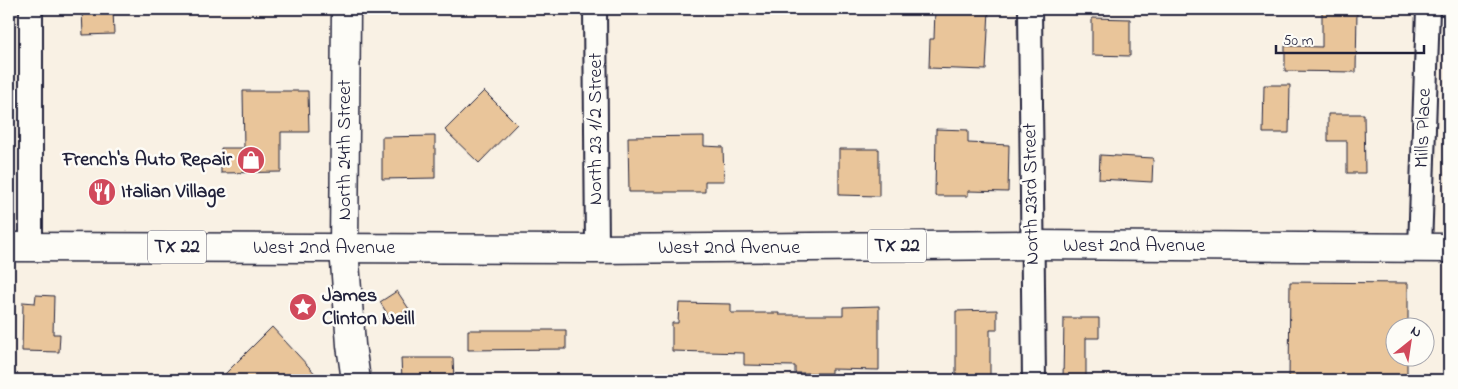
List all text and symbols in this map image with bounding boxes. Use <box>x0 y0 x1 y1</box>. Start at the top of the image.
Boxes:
scale bar <box>1276 22 1423 54</box>
text: 50 m <box>1283 30 1314 52</box>
street label: North 23 1/2 Street <box>582 53 611 205</box>
street label: North 24th Street <box>331 79 360 221</box>
street label: Mills Place <box>1408 87 1440 168</box>
street label: North 23rd Street <box>1016 122 1048 265</box>
shop icon: French's Auto Repair <box>236 145 266 175</box>
place label: French's Auto Repair <box>62 146 233 175</box>
restaurant icon: Italian Village <box>87 177 117 207</box>
place label: Italian Village <box>121 178 226 208</box>
road number: TX 22 <box>148 230 206 264</box>
road number: TX 22 <box>868 230 926 262</box>
street label: West 2nd Avenue <box>1063 232 1205 261</box>
street label: West 2nd Avenue <box>253 234 395 263</box>
street label: West 2nd Avenue <box>658 234 800 263</box>
place label: James Clinton Neill <box>322 282 415 334</box>
place icon: James Clinton Neill <box>288 292 318 322</box>
north arrow <box>1386 316 1436 366</box>
text: N <box>1406 321 1425 343</box>

